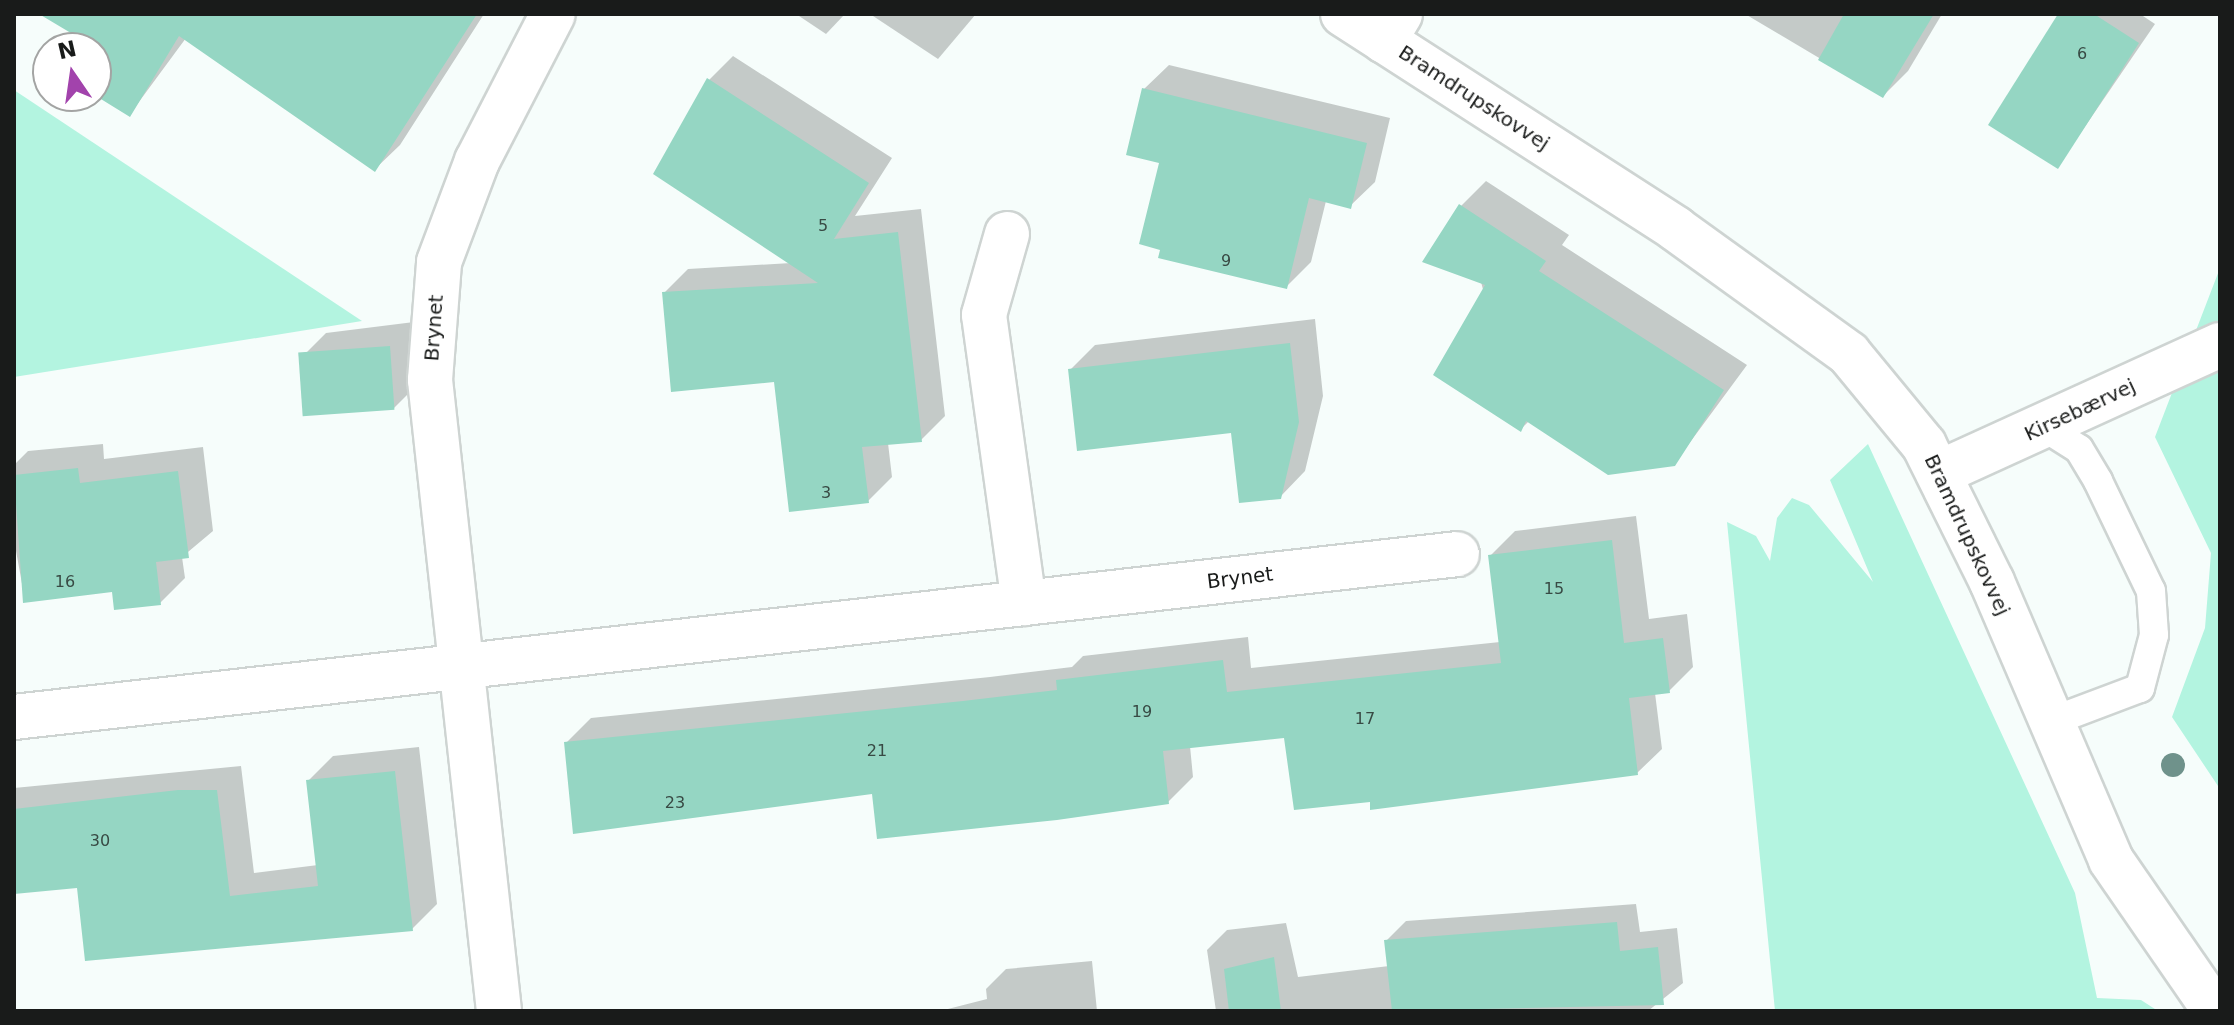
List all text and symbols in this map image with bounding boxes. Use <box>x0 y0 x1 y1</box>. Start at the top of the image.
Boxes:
north arrow <box>32 32 112 112</box>
text: N <box>55 36 79 64</box>
street label: Bramdrupskovvej <box>1394 40 1554 156</box>
house number: 6 <box>2077 44 2087 64</box>
house number: 5 <box>818 216 828 236</box>
house number: 9 <box>1221 251 1231 271</box>
street label: Brynet <box>420 294 448 362</box>
street label: Kirsebærvej <box>2021 374 2139 446</box>
street label: Bramdrupskovvej <box>1919 451 2015 619</box>
house number: 3 <box>821 483 831 503</box>
street label: Brynet <box>1205 562 1275 594</box>
house number: 16 <box>55 572 75 592</box>
house number: 15 <box>1544 579 1564 599</box>
house number: 19 <box>1132 702 1152 722</box>
house number: 17 <box>1355 709 1375 729</box>
house number: 21 <box>867 741 887 761</box>
house number: 23 <box>665 793 685 813</box>
house number: 30 <box>90 831 110 851</box>

